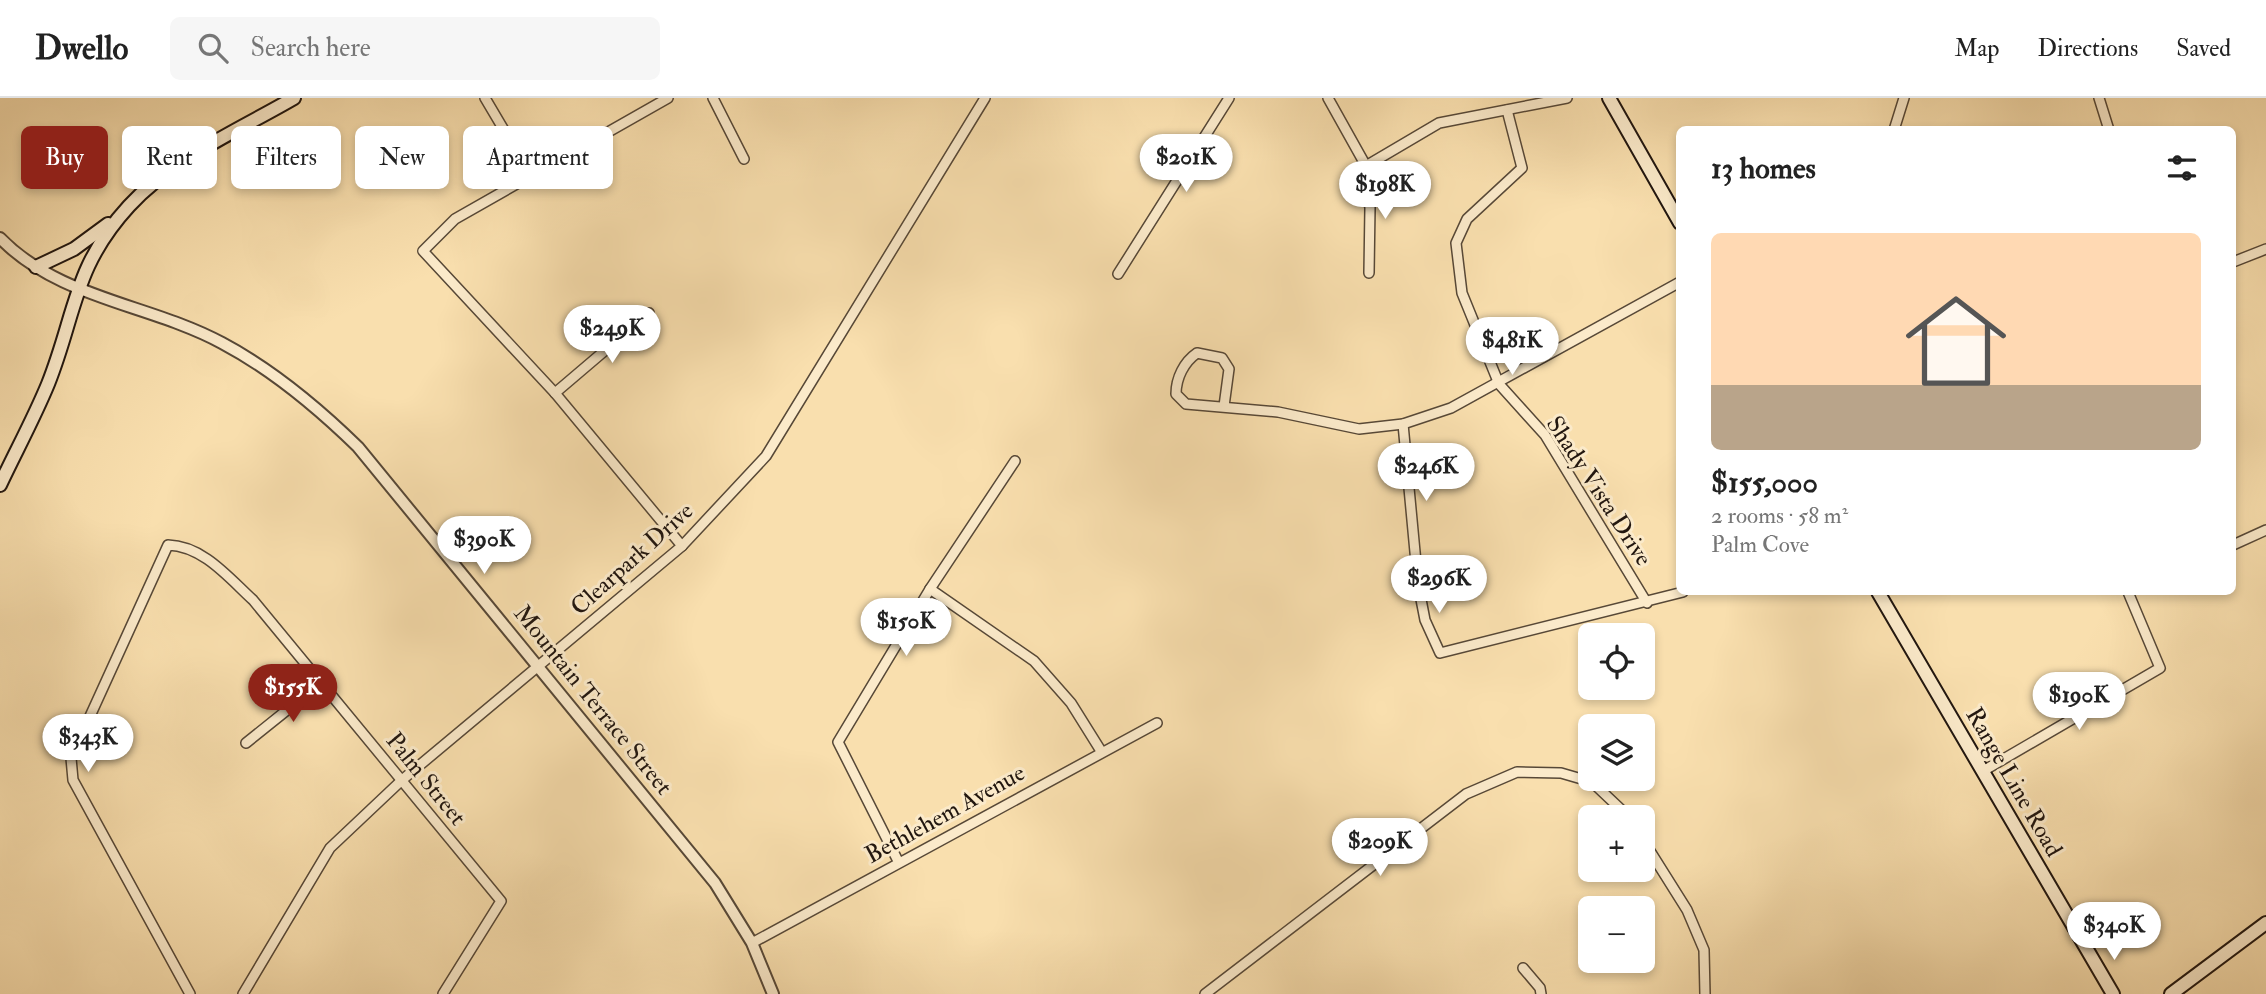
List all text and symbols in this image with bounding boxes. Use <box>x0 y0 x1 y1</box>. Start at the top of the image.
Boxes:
search box <box>170 17 660 80</box>
text: Dwello <box>35 28 128 69</box>
icon: search <box>194 29 232 67</box>
text: Search here <box>250 32 371 64</box>
text: Map <box>1954 33 1999 64</box>
text: Directions <box>2037 33 2138 64</box>
text: Saved <box>2176 33 2231 64</box>
chip: Buy <box>21 126 108 189</box>
chip: Rent <box>122 126 217 189</box>
chip: Filters <box>231 126 341 189</box>
chip: New <box>355 126 449 189</box>
chip: Apartment <box>463 126 613 189</box>
pin: $201K <box>1137 134 1235 194</box>
text: $201K <box>1156 142 1216 171</box>
icon: filters <box>2163 149 2201 187</box>
text: 13 homes <box>1711 150 1816 187</box>
pin: $198K <box>1336 162 1434 221</box>
text: $198K <box>1355 169 1415 198</box>
icon: home <box>1893 278 2019 404</box>
pin: $249K <box>563 306 661 365</box>
text: $249K <box>580 313 644 342</box>
pin: $481K <box>1463 317 1561 377</box>
text: $481K <box>1482 325 1542 354</box>
street label: Shady Vista Drive <box>1539 410 1659 572</box>
pin: $246K <box>1377 444 1475 503</box>
text: $246K <box>1394 451 1458 480</box>
text: $155,000 <box>1711 464 1818 501</box>
street label: Clearpark Drive <box>564 496 700 622</box>
text: 2 rooms · 58 m² <box>1711 501 1848 530</box>
pin: $390K <box>435 517 533 576</box>
text: $390K <box>453 524 515 553</box>
text: Palm Cove <box>1711 530 1809 559</box>
pin: $296K <box>1390 556 1488 615</box>
text: $296K <box>1407 563 1471 592</box>
pin: $150K <box>857 598 955 658</box>
street label: Mountain Terrace Street <box>507 599 679 801</box>
text: $150K <box>877 606 935 635</box>
map controls <box>1578 623 1655 973</box>
button: locate <box>1578 623 1655 700</box>
pin: $155K <box>244 664 342 724</box>
text: $155K <box>264 672 322 701</box>
pin: $190K <box>2030 672 2128 732</box>
text: $190K <box>2049 680 2109 709</box>
street label: Range Line Road <box>1959 702 2069 863</box>
pin: $343K <box>39 714 137 774</box>
button: layers <box>1578 714 1655 791</box>
text: $343K <box>58 722 118 751</box>
street label: Palm Street <box>379 726 473 832</box>
street label: Bethlehem Avenue <box>860 757 1030 871</box>
button: + <box>1578 805 1655 882</box>
pin: $209K <box>1331 818 1429 878</box>
text: $209K <box>1348 826 1412 855</box>
button: − <box>1578 896 1655 973</box>
pin: $340K <box>2065 902 2163 962</box>
text: $340K <box>2083 910 2145 939</box>

